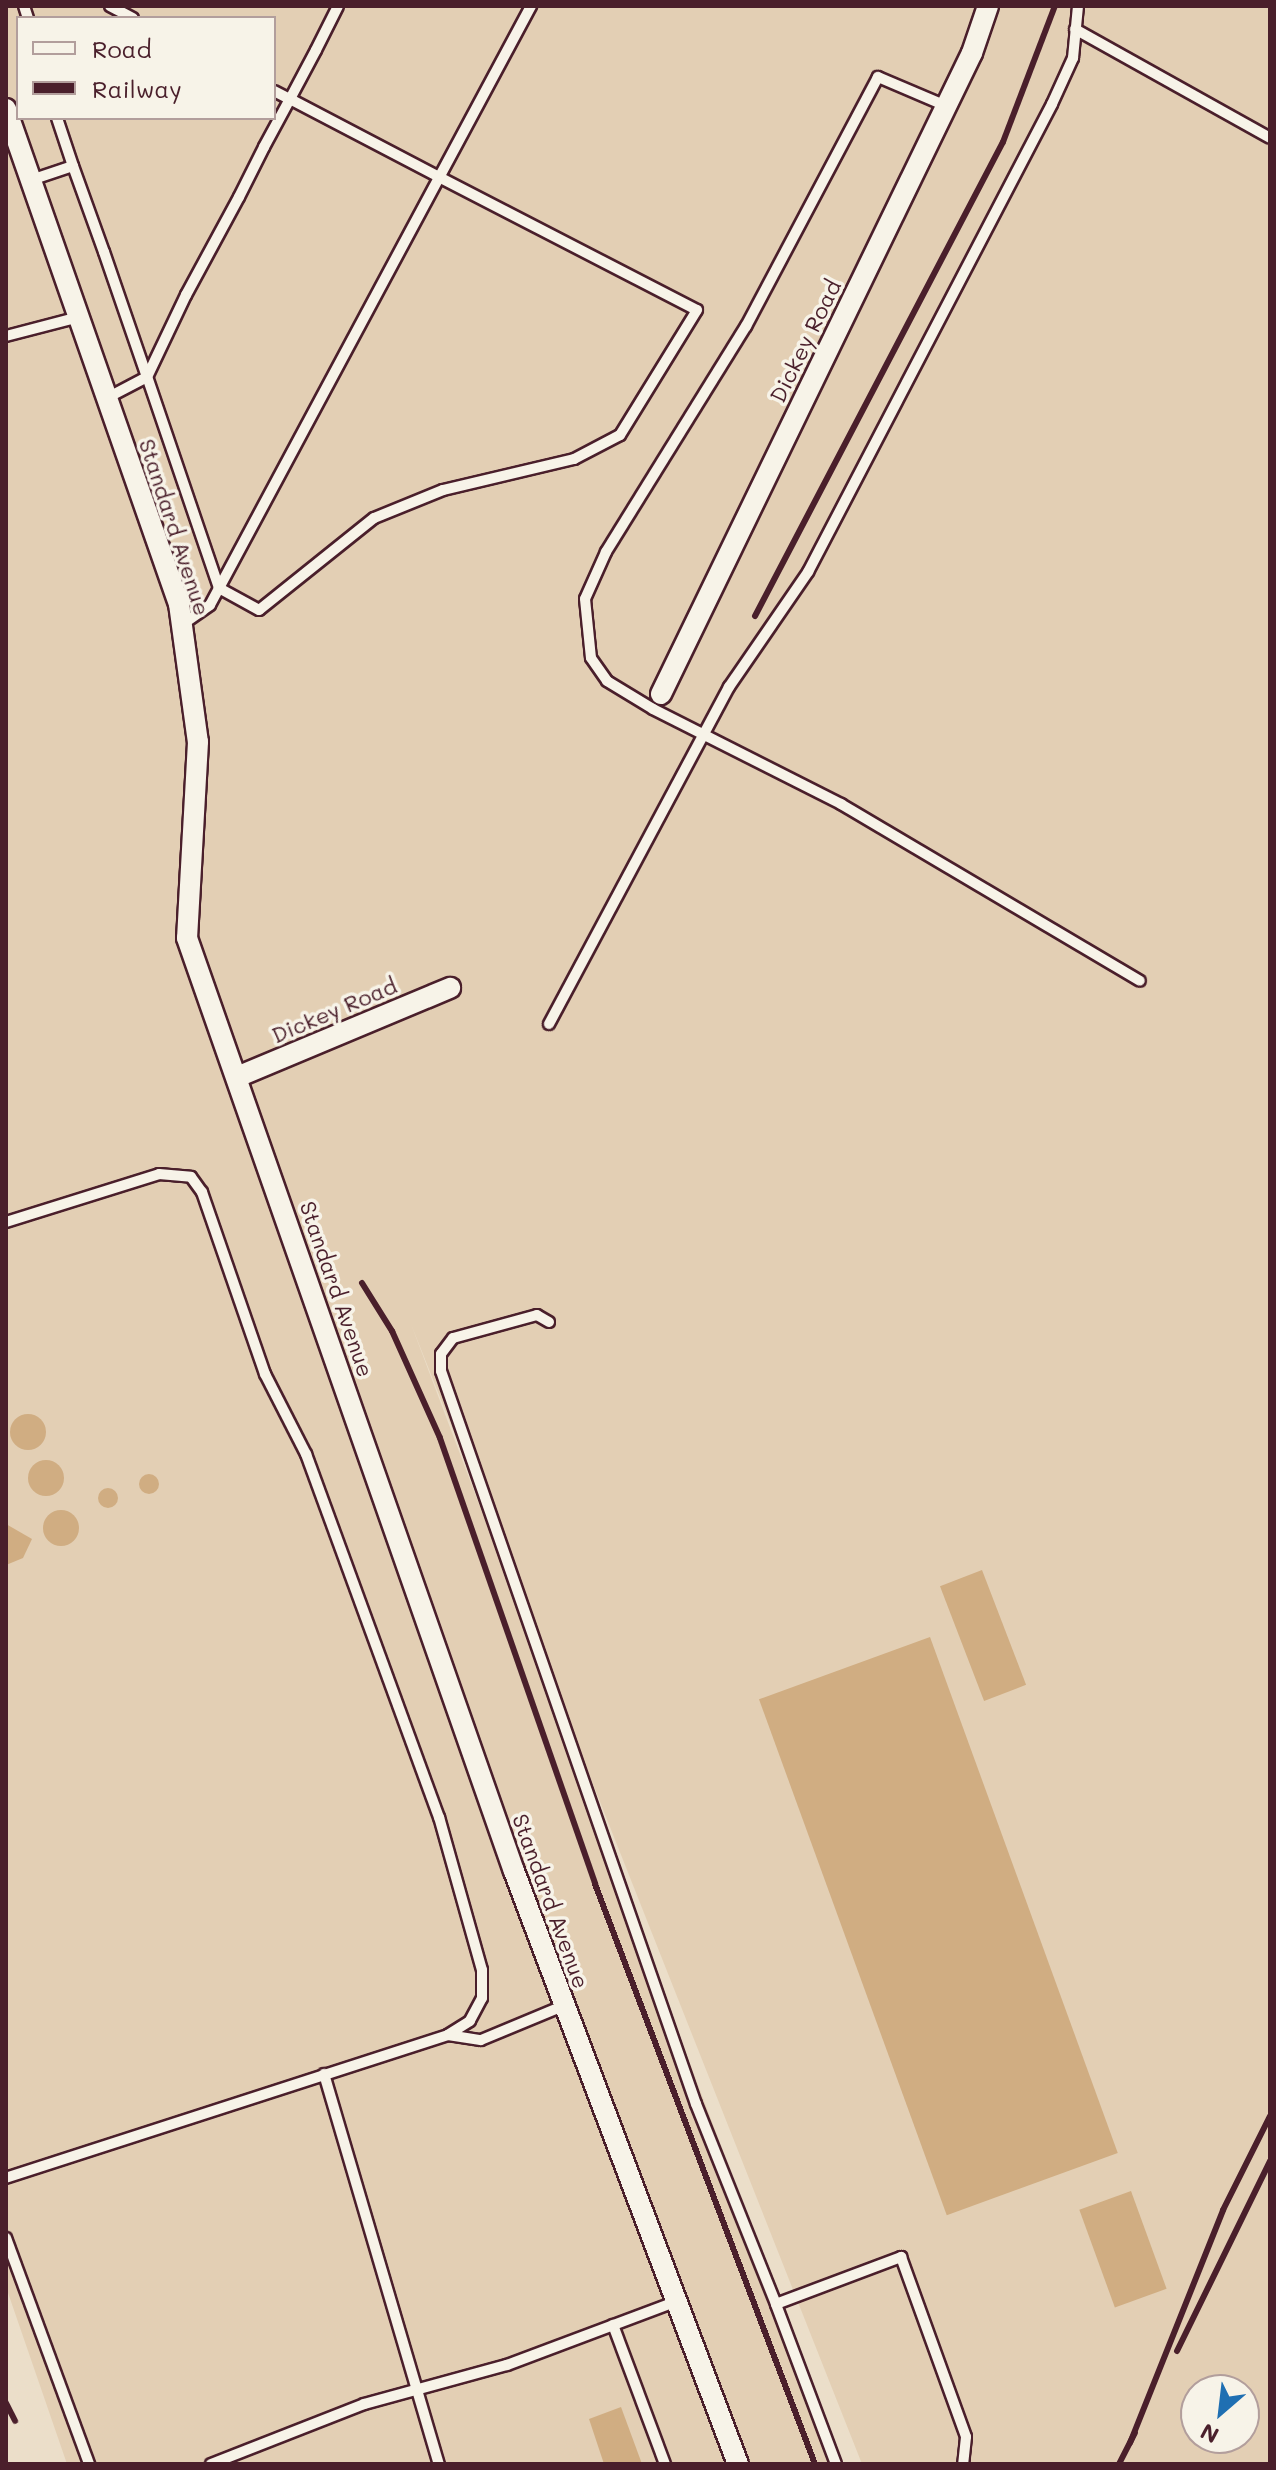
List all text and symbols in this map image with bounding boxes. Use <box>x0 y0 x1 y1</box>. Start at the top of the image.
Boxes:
legend <box>16 16 276 120</box>
text: Road <box>92 33 152 64</box>
text: Railway <box>92 73 182 104</box>
street label: Dickey Road <box>764 275 846 407</box>
street label: Standard Avenue <box>134 436 216 618</box>
street label: Dickey Road <box>267 972 401 1048</box>
street label: Standard Avenue <box>295 1198 379 1380</box>
street label: Standard Avenue <box>507 1810 595 1992</box>
north arrow <box>1180 2374 1260 2454</box>
text: N <box>1195 2417 1224 2451</box>

